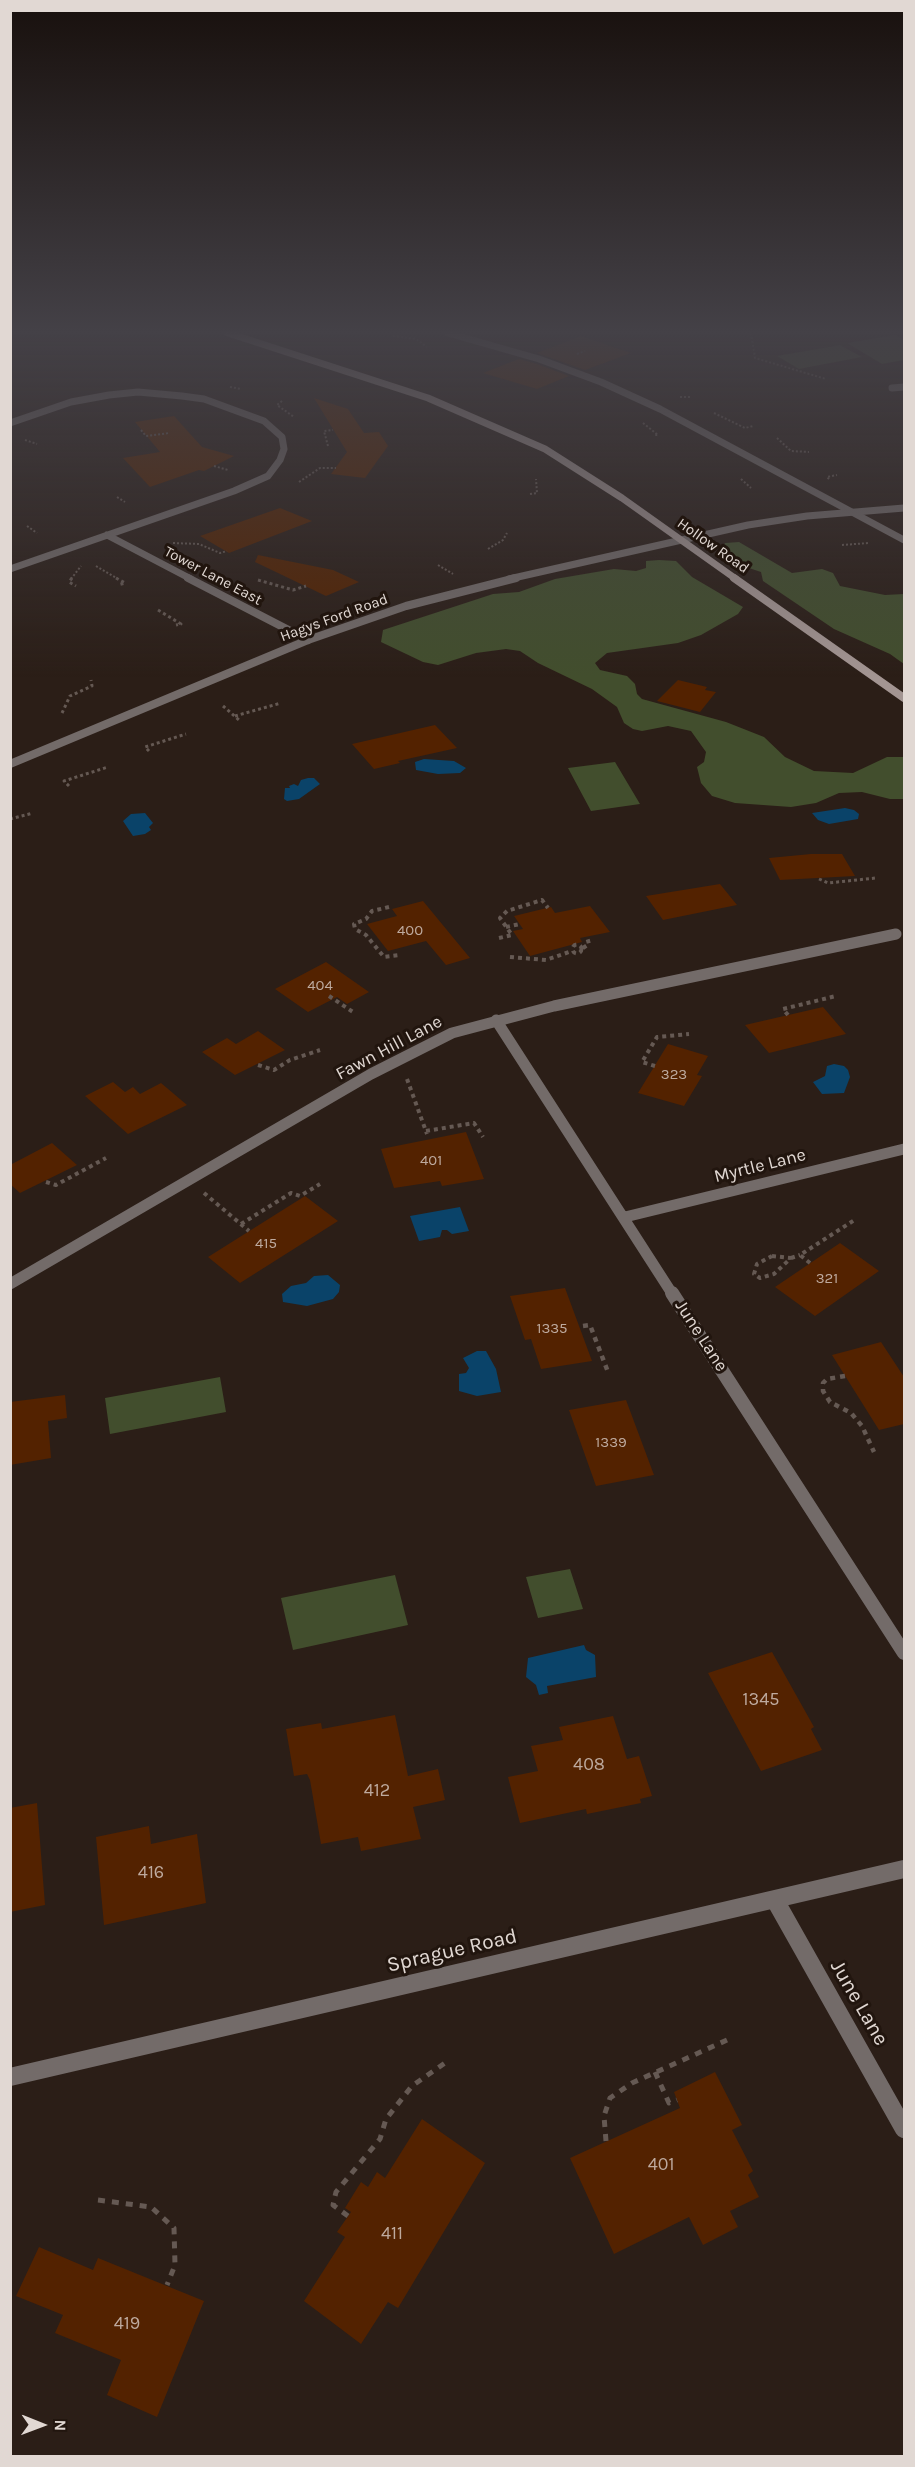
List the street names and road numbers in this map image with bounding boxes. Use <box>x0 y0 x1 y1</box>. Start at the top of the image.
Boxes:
street label: Hollow Road <box>674 515 752 577</box>
street label: Tower Lane East <box>161 543 265 609</box>
street label: Hagys Ford Road <box>278 590 390 646</box>
street label: Fawn Hill Lane <box>332 1011 446 1085</box>
street label: Myrtle Lane <box>712 1144 808 1188</box>
street label: June Lane <box>670 1296 732 1376</box>
street label: Sprague Road <box>384 1924 520 1978</box>
street label: June Lane <box>824 1956 894 2050</box>

